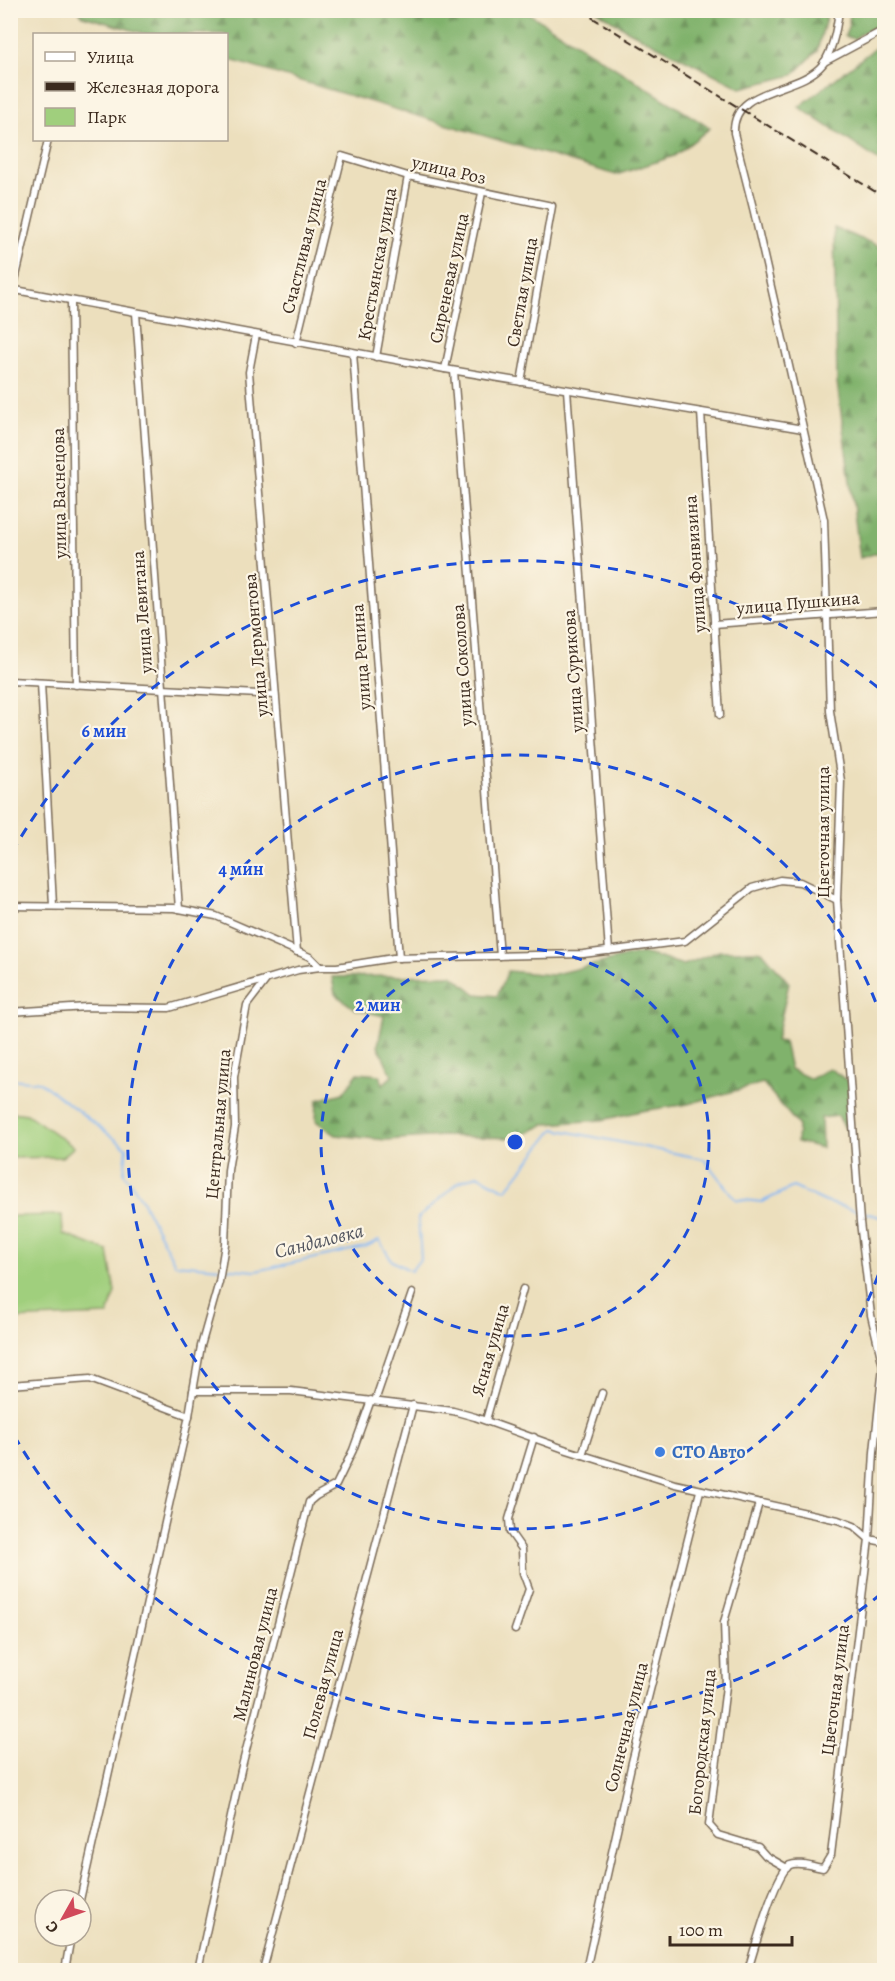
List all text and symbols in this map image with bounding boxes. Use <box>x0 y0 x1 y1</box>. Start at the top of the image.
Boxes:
legend <box>33 33 228 141</box>
text: Улица <box>87 45 135 69</box>
text: Железная дорога <box>87 75 220 99</box>
text: Парк <box>87 105 127 129</box>
street label: улица Роз <box>409 150 488 190</box>
street label: Счастливая улица <box>276 175 333 316</box>
street label: Крестьянская улица <box>352 185 402 342</box>
street label: Сиреневая улица <box>423 210 475 345</box>
street label: Светлая улица <box>501 235 544 349</box>
street label: улица Васнецова <box>46 427 72 560</box>
street label: улица Фонвизина <box>678 494 712 635</box>
street label: улица Левитана <box>126 549 158 675</box>
street label: улица Лермонтова <box>238 571 274 719</box>
street label: улица Пушкина <box>735 586 861 620</box>
street label: улица Репина <box>345 602 377 712</box>
street label: улица Соколова <box>446 602 478 728</box>
street label: улица Сурикова <box>557 608 589 735</box>
text: 6 мин <box>82 719 126 743</box>
street label: Цветочная улица <box>811 765 835 898</box>
text: 4 мин <box>218 857 264 881</box>
text: 2 мин <box>355 993 401 1017</box>
street label: Центральная улица <box>199 1047 237 1200</box>
centre of rings <box>505 1132 525 1152</box>
water label: Сандаловка <box>272 1217 366 1265</box>
street label: Ясная улица <box>465 1300 515 1399</box>
place label: СТО Авто <box>672 1440 746 1464</box>
marker: СТО Авто <box>653 1445 667 1459</box>
street label: Малиновая улица <box>227 1584 283 1724</box>
street label: Цветочная улица <box>815 1622 855 1757</box>
street label: Полевая улица <box>297 1625 349 1742</box>
street label: Солнечная улица <box>598 1659 654 1795</box>
street label: Богородская улица <box>682 1667 722 1816</box>
north arrow <box>33 1888 93 1948</box>
scale bar <box>670 1909 792 1947</box>
text: С <box>41 1916 64 1938</box>
text: 100 m <box>679 1918 723 1942</box>

